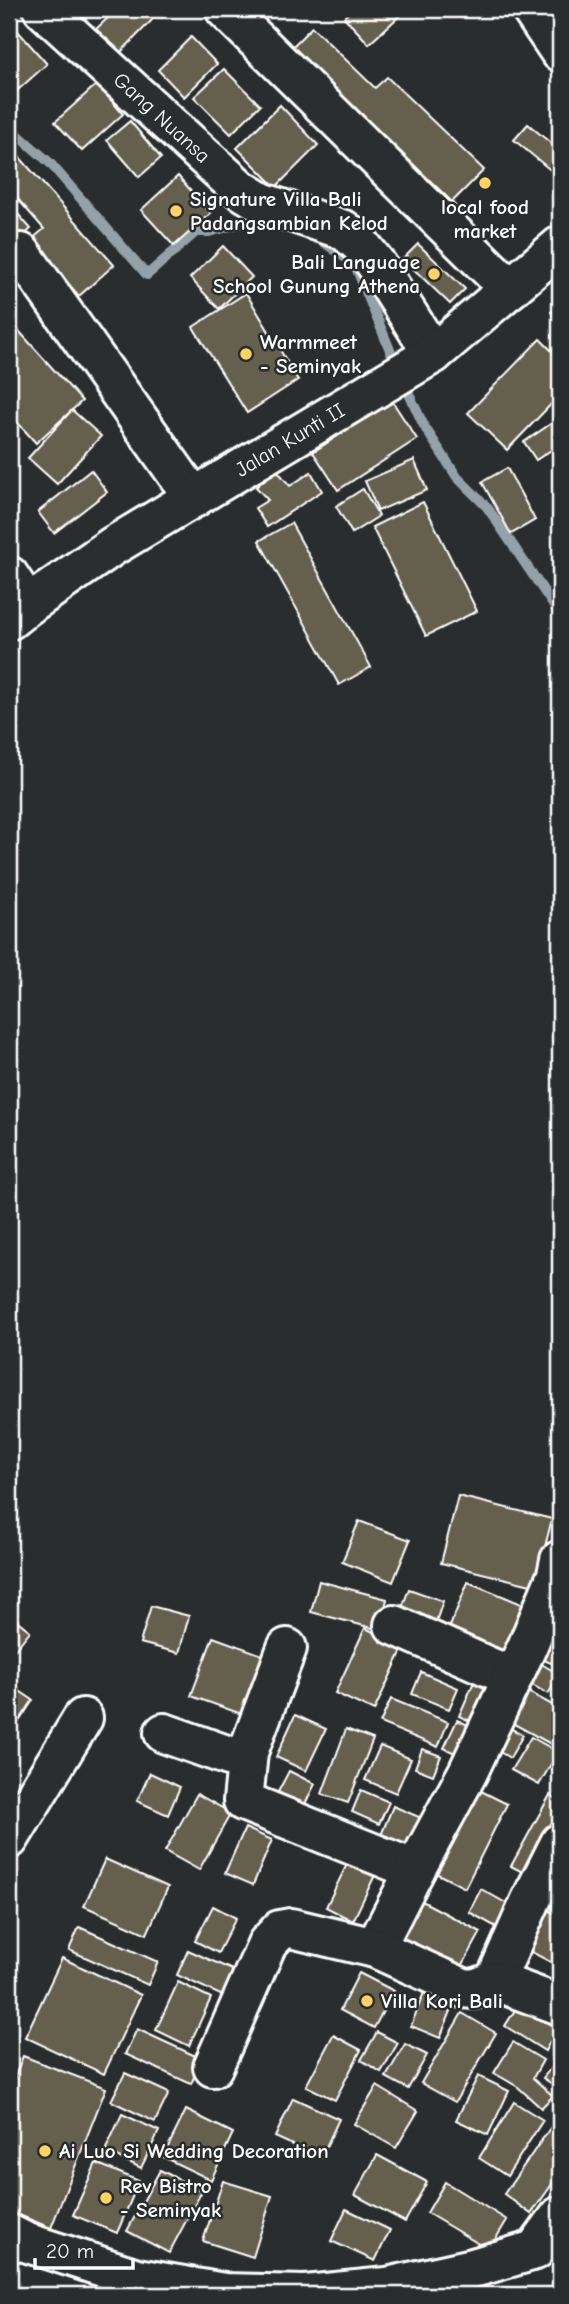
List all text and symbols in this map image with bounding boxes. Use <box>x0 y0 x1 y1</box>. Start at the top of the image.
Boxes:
street label: Gang Nuansa <box>109 68 215 168</box>
marker: local food market <box>477 175 493 191</box>
place label: Signature Villa Bali Padangsambian Kelod <box>190 187 388 235</box>
place label: local food market <box>441 195 529 243</box>
marker: Signature Villa Bali Padangsambian Kelod <box>168 203 184 219</box>
place label: Bali Language School Gunung Athena <box>213 250 420 298</box>
marker: Bali Language School Gunung Athena <box>426 266 442 282</box>
place label: Warmmeet - Seminyak <box>260 330 362 378</box>
marker: Warmmeet - Seminyak <box>238 346 254 362</box>
street label: Jalan Kunti II <box>231 398 349 482</box>
place label: Villa Kori Bali <box>381 1989 503 2013</box>
marker: Villa Kori Bali <box>359 1993 375 2009</box>
place label: Ai Luo Si Wedding Decoration <box>59 2139 329 2163</box>
marker: Ai Luo Si Wedding Decoration <box>37 2143 53 2159</box>
place label: Rev Bistro - Seminyak <box>120 2174 222 2222</box>
marker: Rev Bistro - Seminyak <box>98 2190 114 2206</box>
scale bar <box>35 2227 133 2271</box>
text: 20 m <box>46 2239 94 2263</box>

